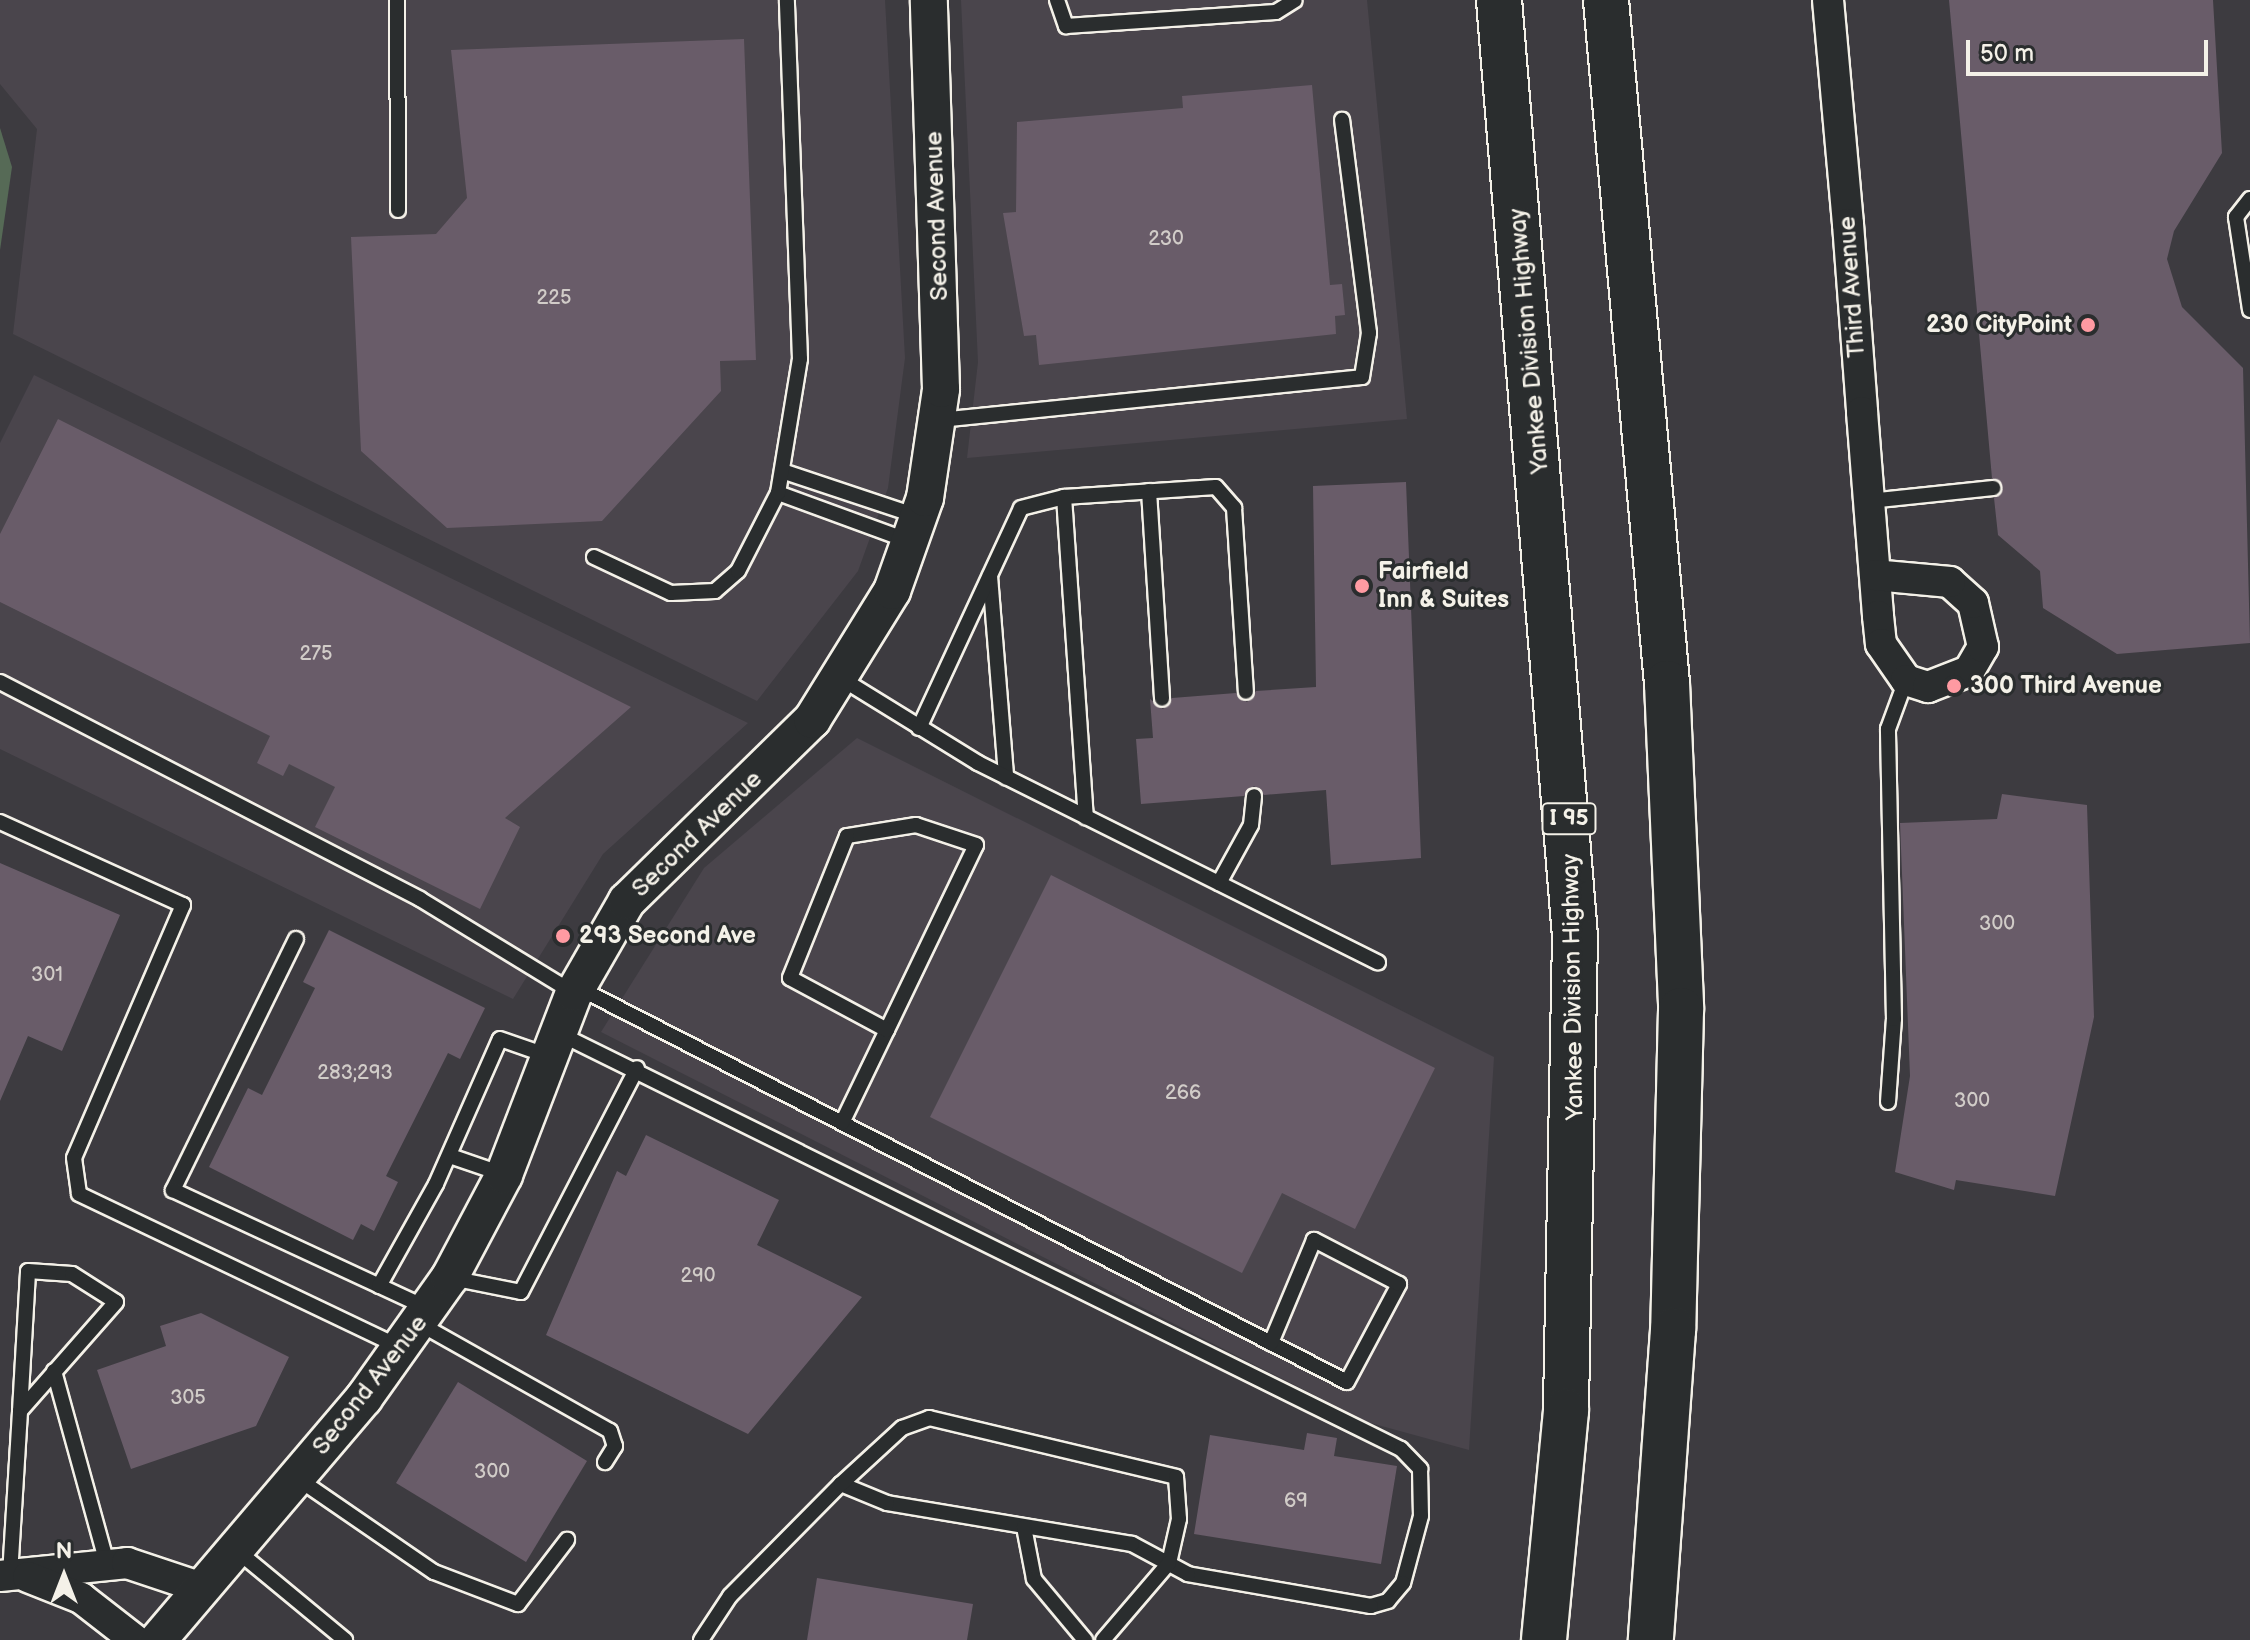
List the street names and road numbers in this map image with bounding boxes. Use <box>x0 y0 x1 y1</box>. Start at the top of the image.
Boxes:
street label: Second Avenue <box>920 131 954 301</box>
street label: Yankee Division Highway <box>1503 207 1555 475</box>
street label: Third Avenue <box>1833 215 1871 359</box>
street label: Second Avenue <box>626 765 768 903</box>
road number: I 95 <box>1541 801 1597 837</box>
street label: Yankee Division Highway <box>1556 854 1590 1120</box>
street label: Second Avenue <box>306 1309 434 1461</box>

